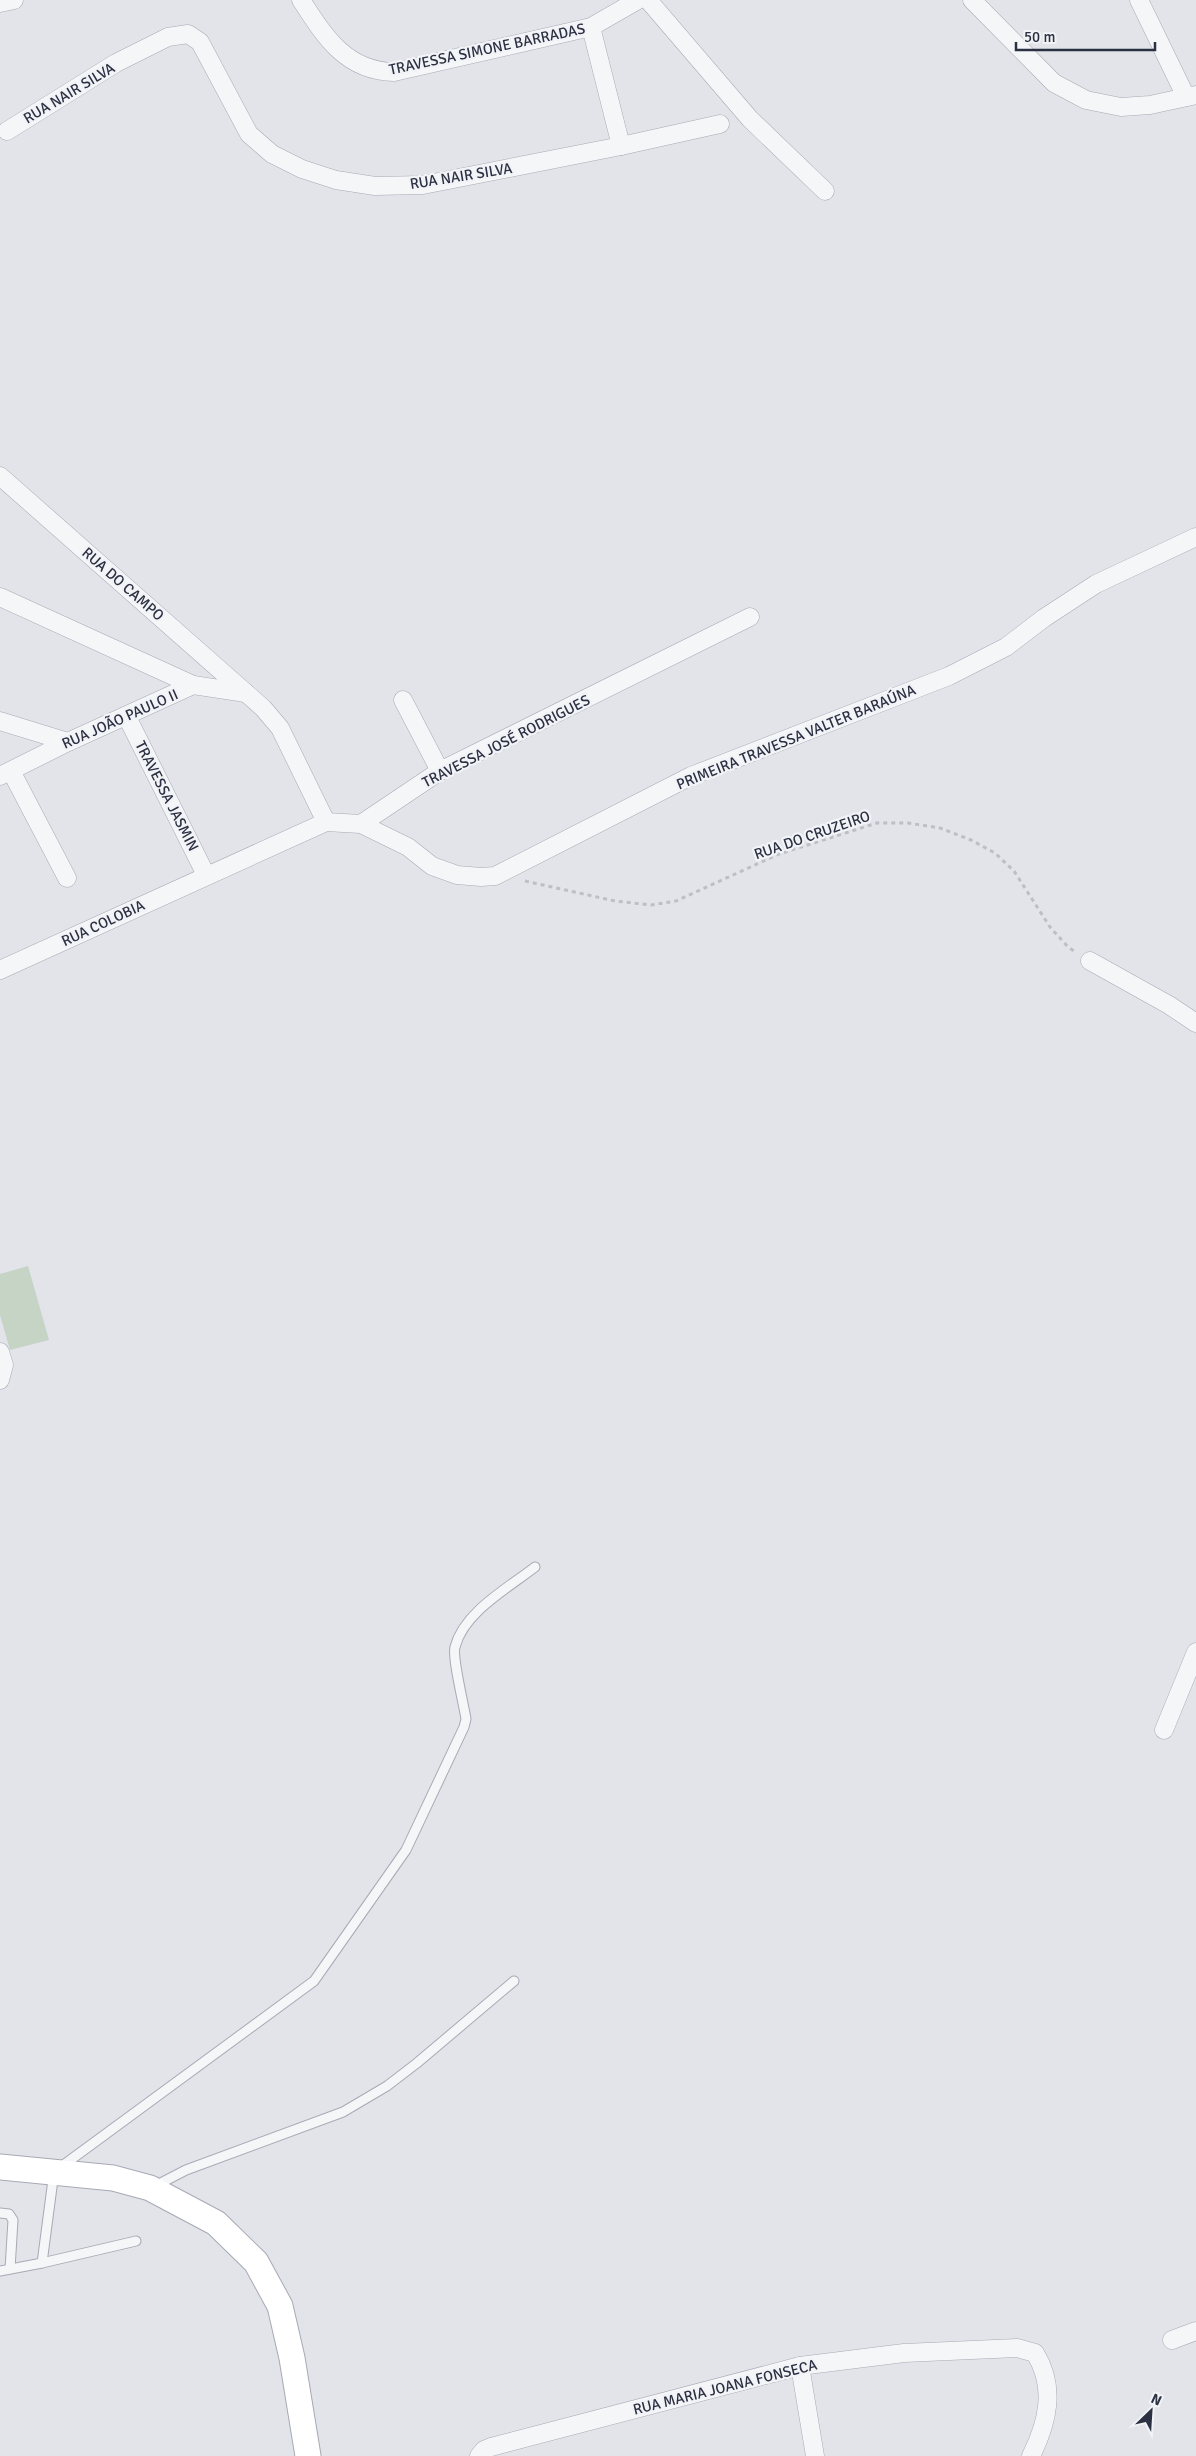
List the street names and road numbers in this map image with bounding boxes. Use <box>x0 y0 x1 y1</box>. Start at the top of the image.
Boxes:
street label: TRAVESSA SIMONE BARRADAS <box>387 19 587 79</box>
street label: RUA NAIR SILVA <box>20 59 118 127</box>
street label: RUA NAIR SILVA <box>409 159 513 193</box>
street label: RUA DO CAMPO <box>78 544 168 625</box>
street label: PRIMEIRA TRAVESSA VALTER BARAÚNA <box>673 680 918 793</box>
street label: RUA JOÃO PAULO II <box>59 684 181 753</box>
street label: TRAVESSA JOSÉ RODRIGUES <box>419 690 593 791</box>
street label: TRAVESSA JASMIN <box>131 738 203 854</box>
street label: RUA DO CRUZEIRO <box>752 807 873 863</box>
street label: RUA COLOBIA <box>59 896 147 950</box>
street label: RUA MARIA JOANA FONSECA <box>631 2355 819 2419</box>

